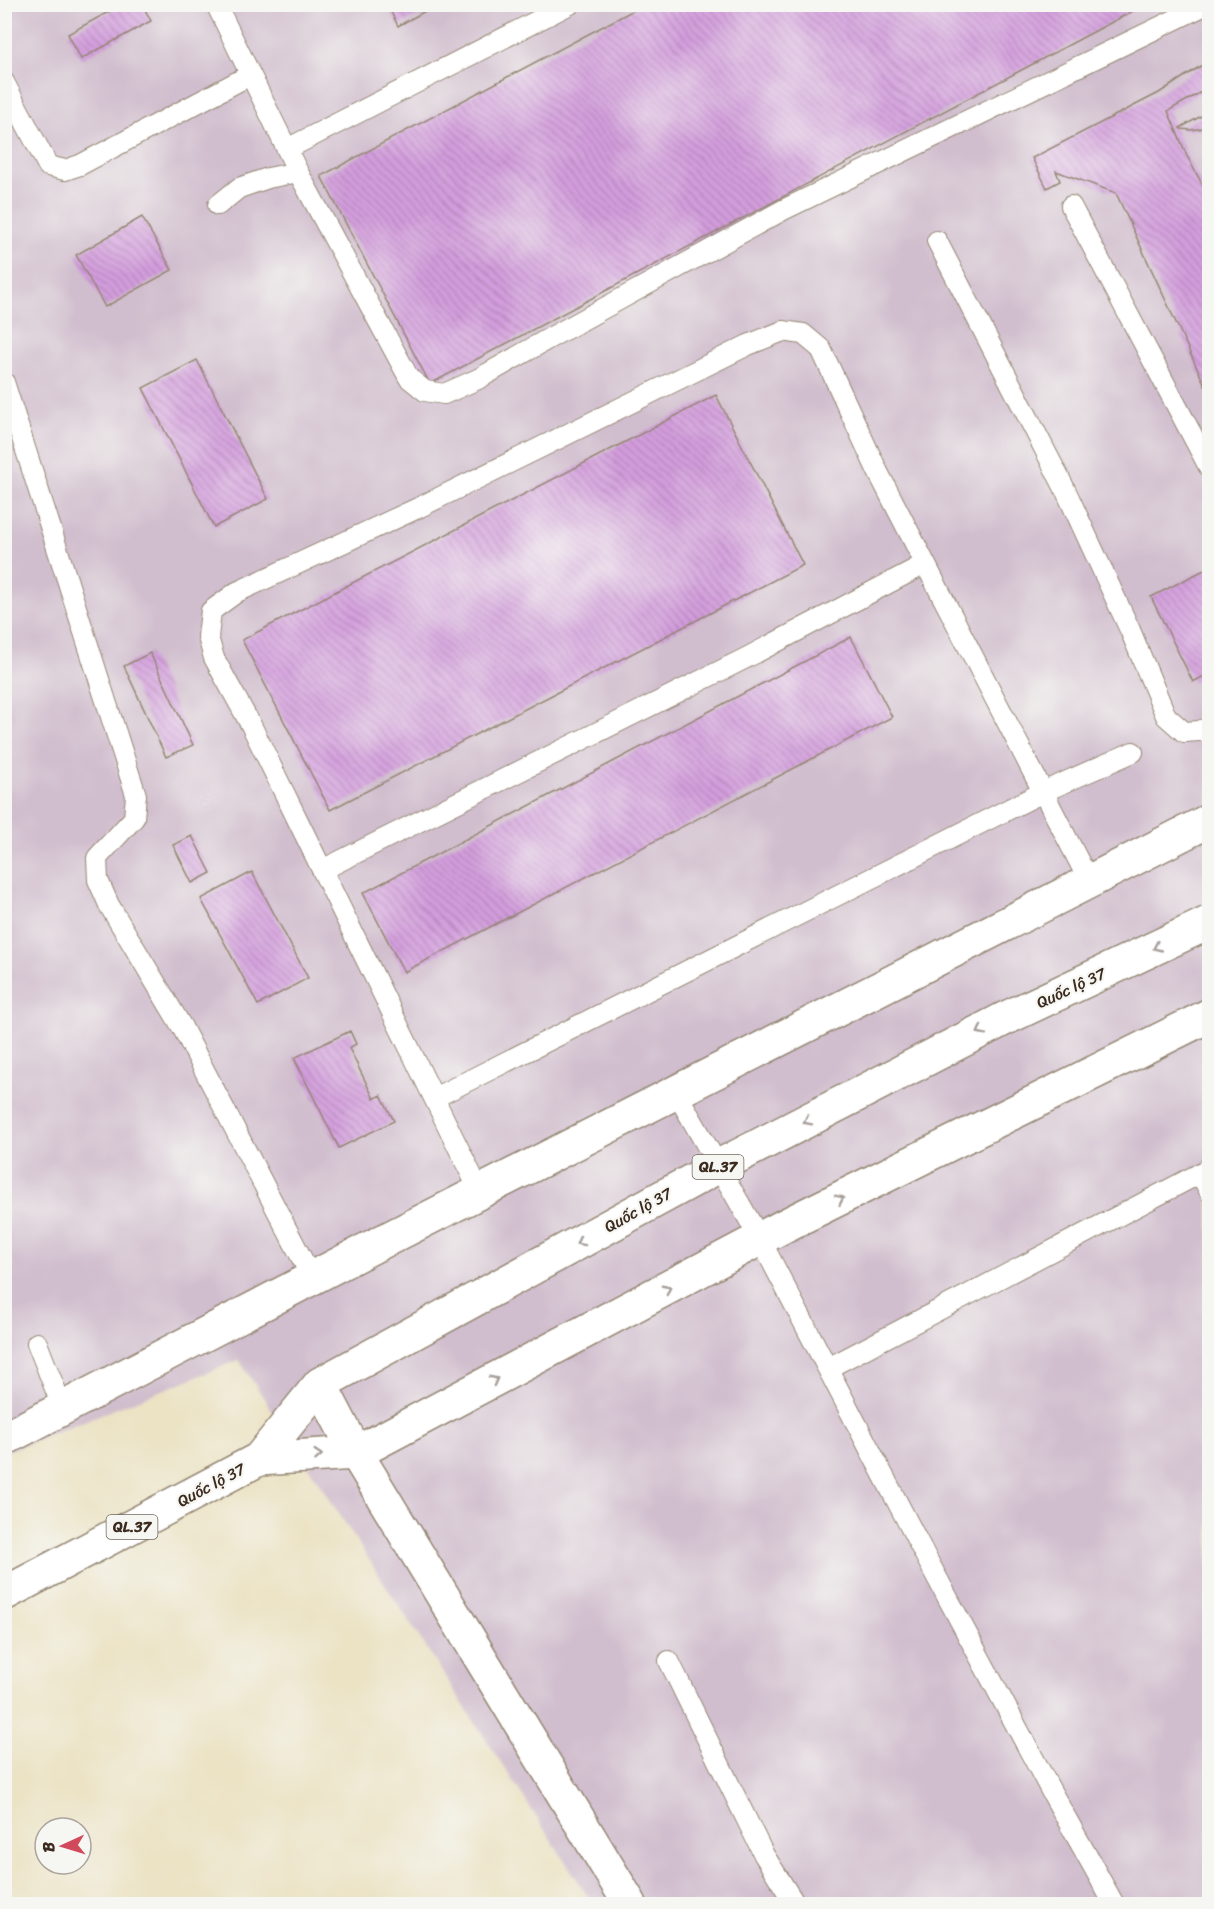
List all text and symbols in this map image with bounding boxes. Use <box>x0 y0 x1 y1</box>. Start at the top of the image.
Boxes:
one-way arrow <box>1152 940 1163 952</box>
street label: Quốc lộ 37 <box>1031 959 1111 1017</box>
one-way arrow <box>976 1024 987 1036</box>
one-way arrow <box>803 1114 814 1125</box>
road number: QL.37 <box>692 1155 744 1179</box>
street label: Quốc lộ 37 <box>599 1179 678 1241</box>
one-way arrow <box>833 1194 844 1206</box>
one-way arrow <box>576 1235 586 1246</box>
one-way arrow <box>661 1284 672 1296</box>
one-way arrow <box>488 1376 499 1387</box>
one-way arrow <box>313 1449 322 1462</box>
street label: Quốc lộ 37 <box>172 1454 251 1515</box>
road number: QL.37 <box>106 1515 158 1539</box>
north arrow <box>33 1816 93 1876</box>
text: B <box>34 1840 63 1853</box>

